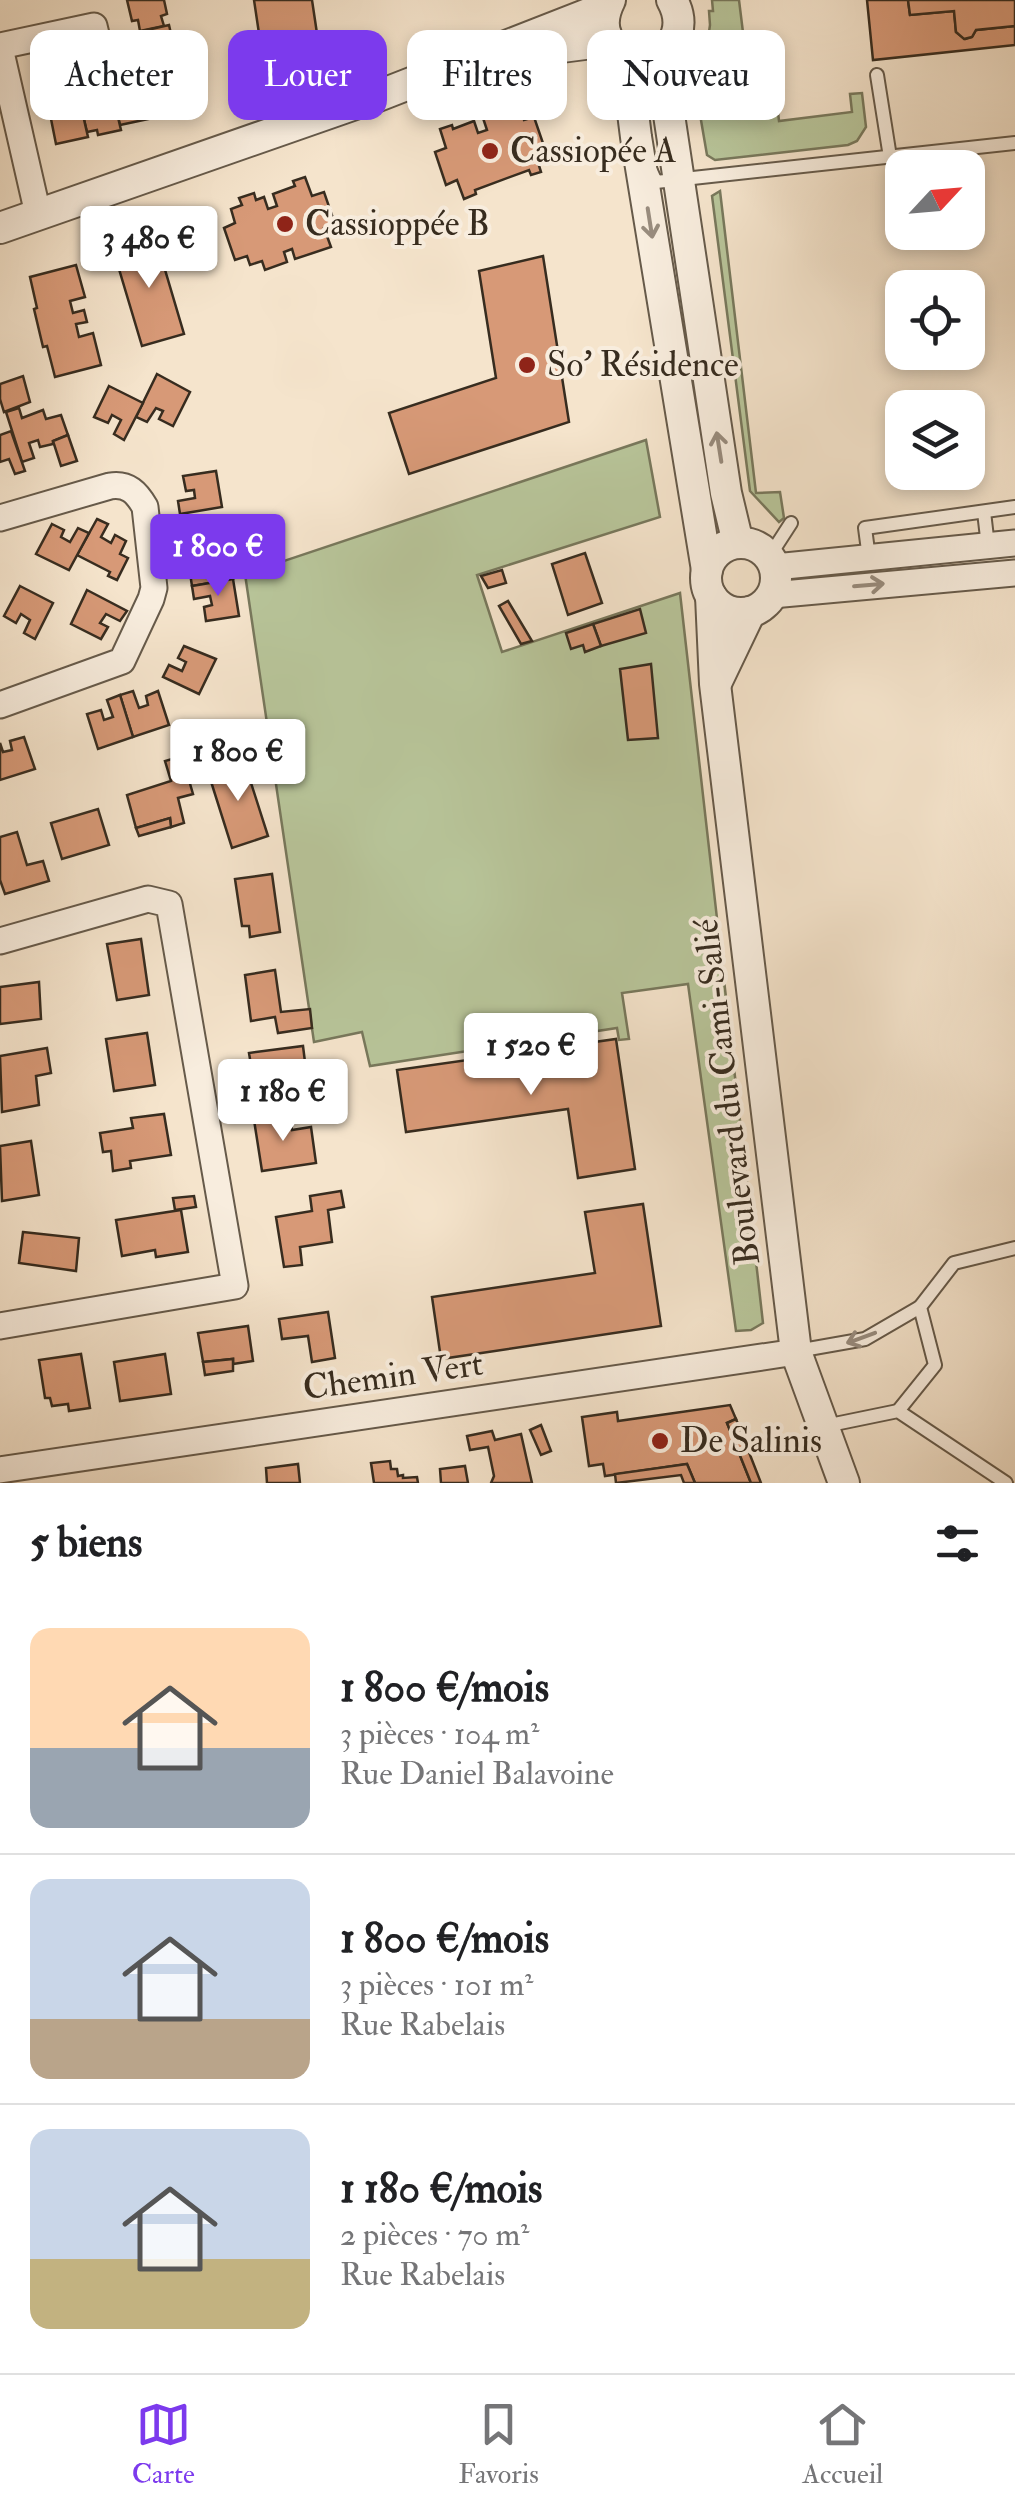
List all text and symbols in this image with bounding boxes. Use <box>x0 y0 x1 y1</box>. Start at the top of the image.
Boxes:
chip: Acheter <box>30 30 208 120</box>
chip: Louer <box>228 30 387 120</box>
chip: Filtres <box>407 30 567 120</box>
chip: Nouveau <box>587 30 785 120</box>
place label: Cassiopée A <box>510 129 676 173</box>
marker: Cassiopée A <box>479 140 501 162</box>
north arrow <box>885 150 985 250</box>
map controls <box>885 150 985 490</box>
place label: Cassioppée B <box>305 202 490 246</box>
pin: 3 480 € <box>57 206 241 291</box>
one-way arrow <box>641 206 660 238</box>
marker: Cassioppée B <box>274 213 296 235</box>
text: 3 480 € <box>102 218 196 258</box>
button: locate <box>885 270 985 370</box>
place label: So' Résidence <box>547 343 739 387</box>
marker: So' Résidence <box>516 354 538 376</box>
button: layers <box>885 390 985 490</box>
one-way arrow <box>710 431 728 464</box>
pin: 1 800 € <box>126 514 310 599</box>
text: 1 800 € <box>172 526 264 566</box>
one-way arrow <box>852 576 884 595</box>
pin: 1 800 € <box>146 719 330 804</box>
text: 1 800 € <box>192 731 284 771</box>
street label: Boulevard du Cami-Salié <box>684 916 770 1268</box>
pin: 1 520 € <box>439 1013 623 1098</box>
text: 1 520 € <box>486 1025 576 1065</box>
pin: 1 180 € <box>191 1059 375 1144</box>
text: 1 180 € <box>240 1071 326 1111</box>
one-way arrow <box>846 1330 877 1348</box>
street label: Chemin Vert <box>300 1342 486 1410</box>
place label: De Salinis <box>680 1419 822 1463</box>
marker: De Salinis <box>649 1430 671 1452</box>
icon: filters <box>930 1516 985 1571</box>
text: 5 biens <box>30 1517 142 1569</box>
text: 1 800 €/mois <box>340 1662 549 1714</box>
icon: home <box>110 1668 230 1788</box>
text: 3 pièces · 104 m² <box>340 1714 539 1754</box>
text: Rue Daniel Balavoine <box>340 1754 614 1794</box>
text: 1 800 €/mois <box>340 1913 549 1965</box>
icon: home <box>110 1919 230 2039</box>
text: 3 pièces · 101 m² <box>340 1965 533 2005</box>
text: Rue Rabelais <box>340 2005 505 2045</box>
text: 1 180 €/mois <box>340 2163 543 2215</box>
icon: home <box>110 2169 230 2289</box>
text: 2 pièces · 70 m² <box>340 2215 529 2255</box>
text: Rue Rabelais <box>340 2255 505 2295</box>
tab: Carte <box>132 2397 195 2492</box>
tab: Favoris <box>458 2397 539 2492</box>
tab: Accueil <box>802 2397 883 2492</box>

